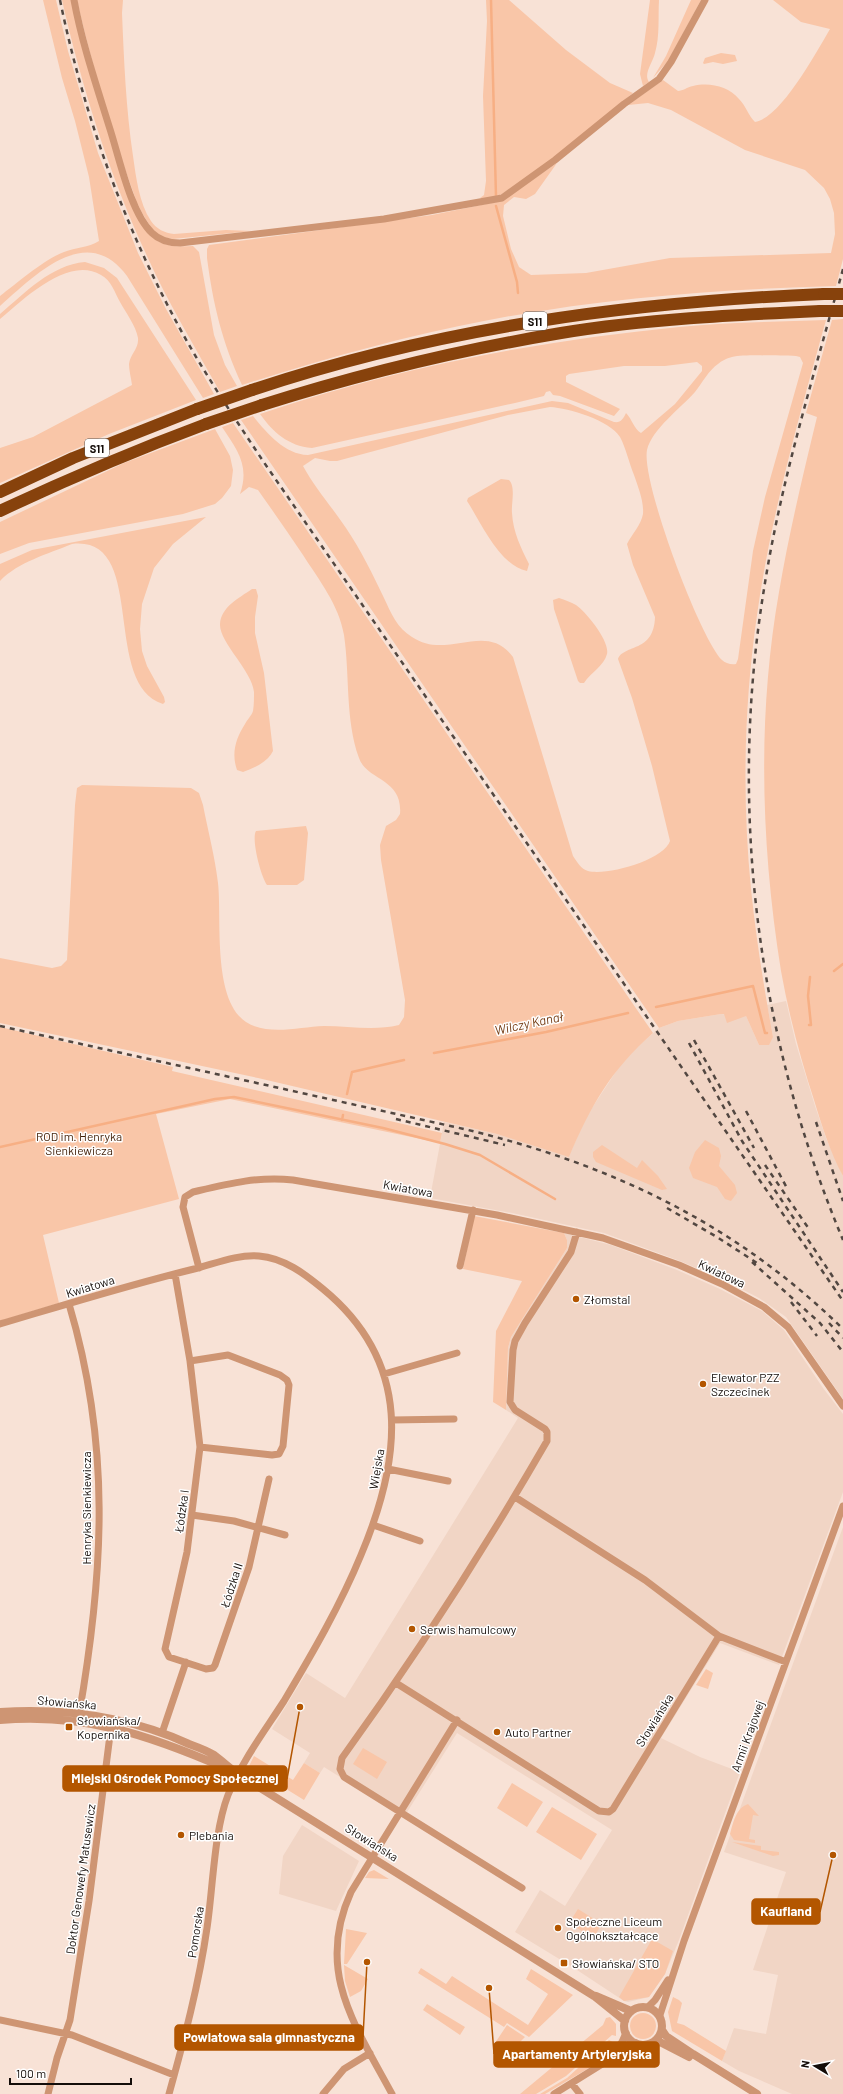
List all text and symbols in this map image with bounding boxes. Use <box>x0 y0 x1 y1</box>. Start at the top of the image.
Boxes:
road number: S11 <box>523 312 547 330</box>
road number: S11 <box>85 439 109 457</box>
water label: Wilczy Kanał <box>493 1008 566 1038</box>
park label: ROD im. Henryka Sienkiewicza <box>36 1129 122 1157</box>
street label: Kwiatowa <box>382 1177 434 1199</box>
street label: Kwiatowa <box>696 1256 748 1290</box>
street label: Kwiatowa <box>64 1272 116 1300</box>
place label: Złomstal <box>584 1292 630 1306</box>
marker: Złomstal <box>571 1294 581 1304</box>
place label: Elewator PZZ Szczecinek <box>711 1370 780 1398</box>
marker: Elewator PZZ Szczecinek <box>698 1379 708 1389</box>
street label: Wiejska <box>366 1448 386 1490</box>
street label: Henryka Sienkiewicza <box>79 1451 93 1565</box>
street label: Łódzka I <box>171 1489 191 1534</box>
street label: Łódzka II <box>217 1561 245 1610</box>
place label: Serwis hamulcowy <box>420 1622 517 1636</box>
marker: Serwis hamulcowy <box>407 1624 417 1634</box>
street label: Słowiańska <box>632 1691 676 1749</box>
street label: Słowiańska <box>37 1692 97 1712</box>
street label: Armii Krajowej <box>728 1698 766 1774</box>
place label: Słowiańska/ Kopernika <box>77 1713 141 1741</box>
marker: Słowiańska/ Kopernika <box>64 1722 74 1732</box>
place label: Auto Partner <box>505 1725 572 1739</box>
marker: Auto Partner <box>492 1727 502 1737</box>
callout: Miejski Ośrodek Pomocy Społecznej <box>63 1766 287 1791</box>
text: Miejski Ośrodek Pomocy Społecznej <box>71 1770 279 1786</box>
street label: Doktor Genowefy Matusewicz <box>63 1803 97 1955</box>
street label: Słowiańska <box>343 1820 401 1864</box>
place label: Plebania <box>189 1828 234 1842</box>
marker: Plebania <box>176 1830 186 1840</box>
callout: Kaufland <box>752 1899 820 1924</box>
text: Kaufland <box>760 1903 812 1919</box>
street label: Pomorska <box>184 1905 206 1959</box>
place label: Społeczne Liceum Ogólnokształcące <box>566 1914 662 1942</box>
marker: Społeczne Liceum Ogólnokształcące <box>553 1923 563 1933</box>
place label: Słowiańska/ STO <box>572 1956 659 1970</box>
marker: Słowiańska/ STO <box>559 1958 569 1968</box>
callout: Powiatowa sala gimnastyczna <box>175 2025 363 2050</box>
text: Powiatowa sala gimnastyczna <box>183 2029 355 2045</box>
callout: Apartamenty Artyleryjska <box>494 2042 659 2067</box>
text: Apartamenty Artyleryjska <box>502 2046 652 2062</box>
north arrow <box>795 2046 835 2086</box>
text: N <box>798 2059 812 2069</box>
scale bar <box>10 2060 131 2086</box>
text: 100 m <box>16 2066 46 2080</box>

